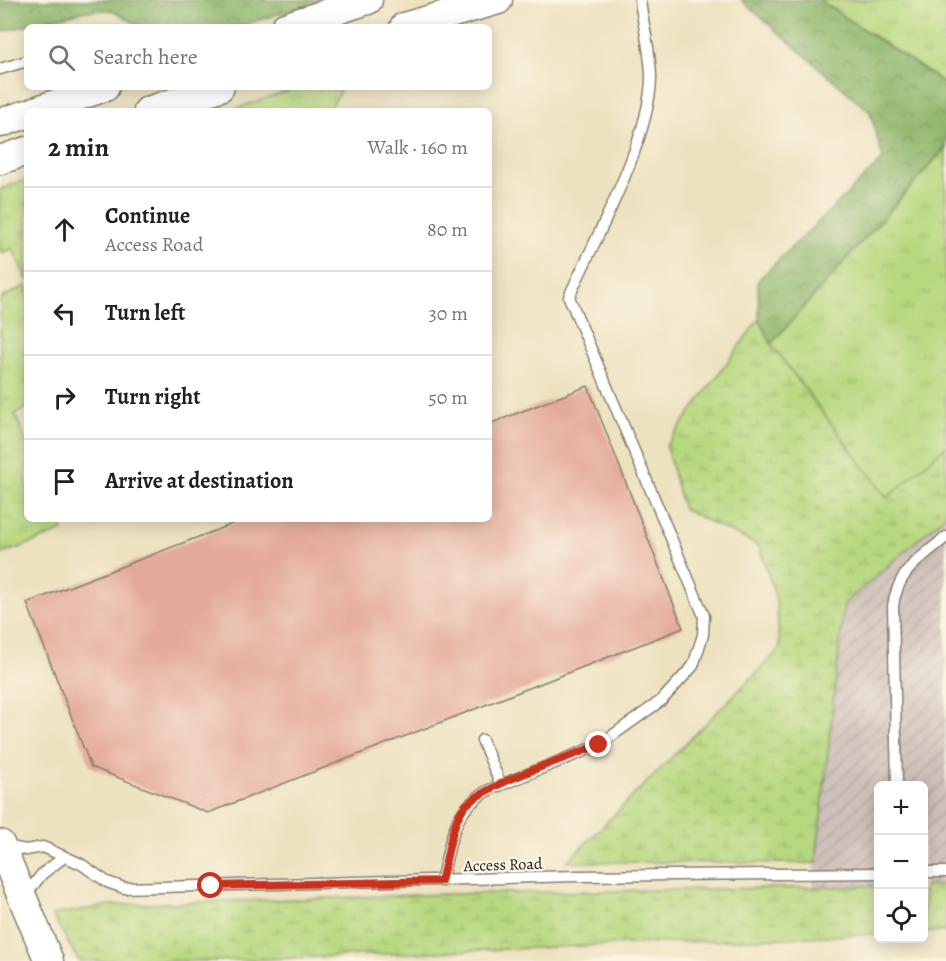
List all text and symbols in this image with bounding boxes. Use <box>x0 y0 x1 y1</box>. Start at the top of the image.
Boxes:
search box <box>24 24 492 90</box>
icon: search <box>45 41 78 74</box>
text: Search here <box>93 42 198 72</box>
text: 2 min <box>48 130 109 165</box>
text: Walk · 160 m <box>368 134 468 161</box>
text: Continue <box>105 201 190 231</box>
icon: ahead <box>48 213 81 246</box>
text: 80 m <box>427 216 468 243</box>
text: Access Road <box>105 231 203 258</box>
icon: left <box>48 297 81 330</box>
text: Turn left <box>105 298 185 328</box>
text: 30 m <box>428 300 468 327</box>
icon: right <box>48 381 81 414</box>
text: Turn right <box>105 382 201 412</box>
text: 50 m <box>428 384 468 411</box>
icon: arrive <box>48 465 81 498</box>
text: Arrive at destination <box>105 466 294 496</box>
route end <box>585 731 611 757</box>
map controls <box>874 781 928 943</box>
button: + <box>874 781 928 835</box>
button: − <box>874 835 928 889</box>
street label: Access Road <box>462 853 543 877</box>
route start <box>197 872 223 898</box>
button: locate <box>874 889 928 943</box>

